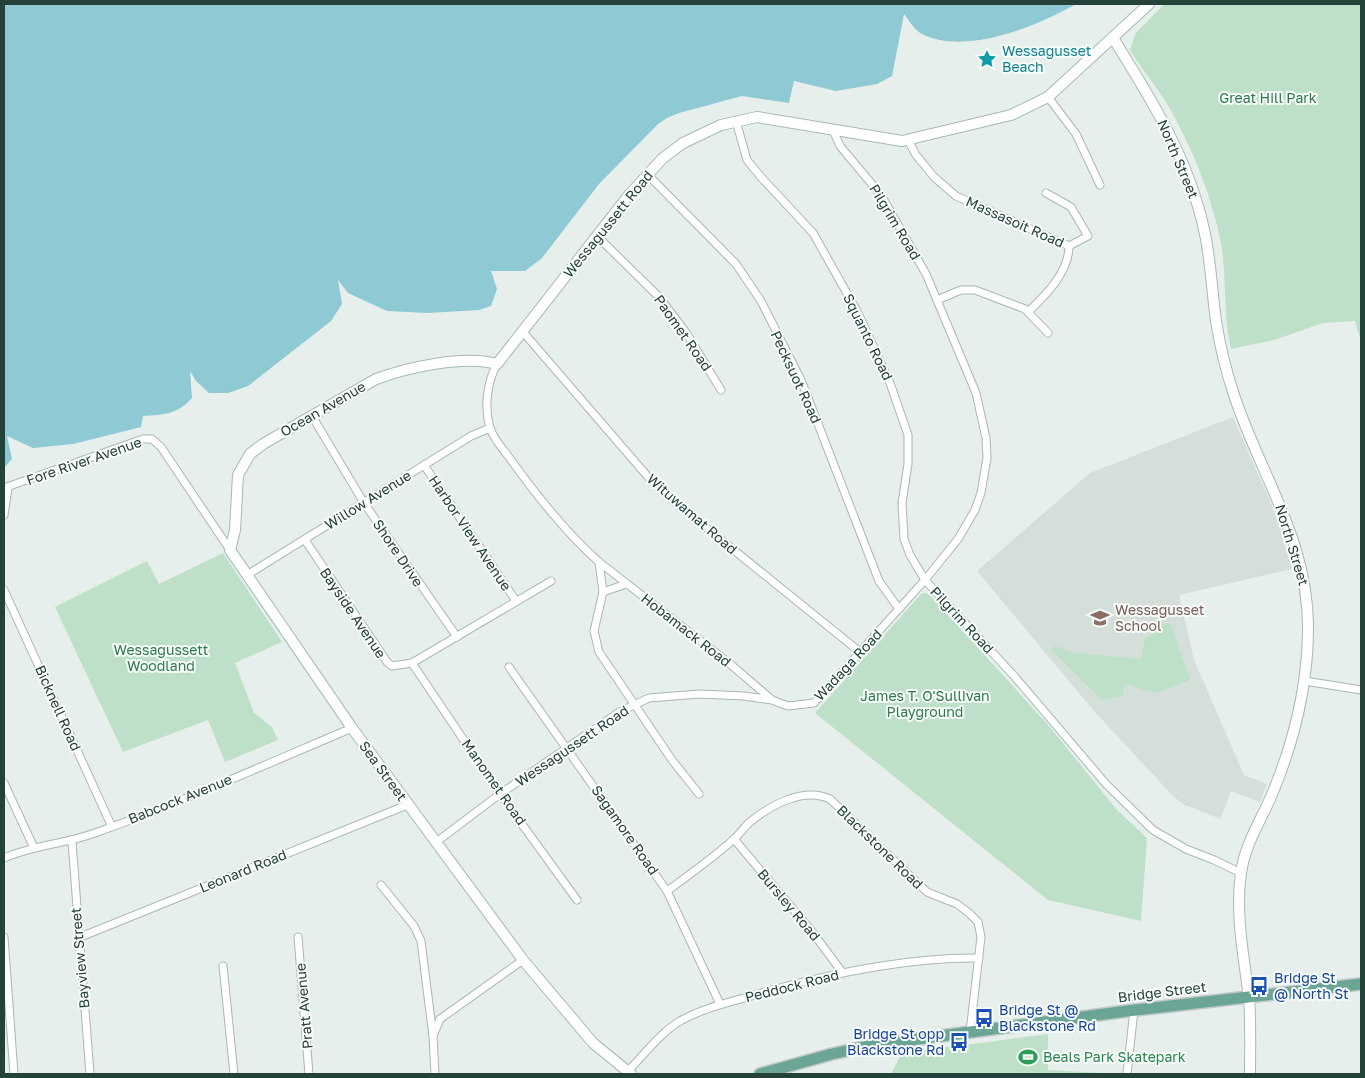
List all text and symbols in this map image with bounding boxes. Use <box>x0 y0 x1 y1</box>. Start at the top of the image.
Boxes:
place label: Wessagusset Beach <box>1002 42 1091 75</box>
place icon: Wessagusset Beach <box>976 48 998 70</box>
park label: Great Hill Park <box>1219 89 1317 106</box>
street label: North Street <box>1154 117 1203 201</box>
street label: Wessagussett Road <box>559 167 656 281</box>
street label: Pilgrim Road <box>866 181 925 263</box>
street label: Massasoit Road <box>963 192 1067 251</box>
street label: Paomet Road <box>651 291 716 374</box>
street label: Squanto Road <box>840 291 897 383</box>
street label: Pecksuot Road <box>768 328 825 426</box>
street label: Ocean Avenue <box>277 377 368 440</box>
street label: Fore River Avenue <box>24 433 144 488</box>
street label: Willow Avenue <box>321 466 414 533</box>
street label: Wituwamat Road <box>644 470 741 557</box>
street label: Harbor View Avenue <box>426 472 515 594</box>
street label: North Street <box>1272 502 1313 587</box>
street label: Shore Drive <box>370 516 427 590</box>
street label: Bayside Avenue <box>317 564 390 661</box>
street label: Pilgrim Road <box>927 583 998 657</box>
street label: Hobamack Road <box>638 589 735 670</box>
place label: Wessagusset School <box>1115 601 1204 634</box>
school or university icon: Wessagusset School <box>1089 607 1111 629</box>
street label: Wadaga Road <box>810 625 885 704</box>
park label: Wessagussett Woodland <box>114 641 208 674</box>
street label: Bicknell Road <box>32 662 85 753</box>
park label: James T. O'Sullivan Playground <box>860 687 990 720</box>
street label: Wessagussett Road <box>512 701 631 790</box>
street label: Manomet Road <box>459 736 530 828</box>
street label: Sea Street <box>356 737 411 804</box>
street label: Babcock Avenue <box>125 770 234 827</box>
street label: Sagamore Road <box>588 782 663 878</box>
street label: Blackstone Road <box>834 801 927 892</box>
street label: Leonard Road <box>197 845 289 896</box>
street label: Bursley Road <box>754 865 824 944</box>
street label: Bayview Street <box>67 907 92 1009</box>
street label: Pratt Avenue <box>291 962 316 1050</box>
street label: Peddock Road <box>743 966 841 1005</box>
place label: Bridge St @ North St <box>1274 969 1349 1002</box>
bus stop icon: Bridge St @ North St <box>1248 975 1270 997</box>
street label: Bridge Street <box>1117 978 1207 1005</box>
place label: Bridge St @ Blackstone Rd <box>999 1001 1096 1034</box>
bus stop icon: Bridge St @ Blackstone Rd <box>973 1007 995 1029</box>
place label: Bridge St opp Blackstone Rd <box>847 1025 944 1058</box>
bus stop icon: Bridge St opp Blackstone Rd <box>948 1031 970 1053</box>
sports icon: Beals Park Skatepark <box>1017 1046 1039 1068</box>
place label: Beals Park Skatepark <box>1043 1048 1186 1065</box>

